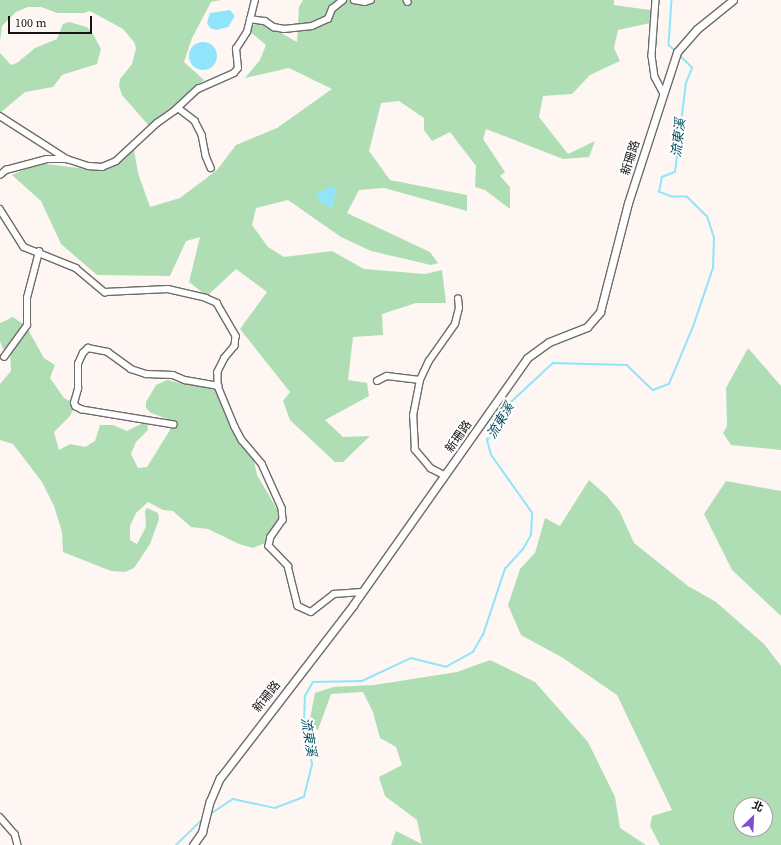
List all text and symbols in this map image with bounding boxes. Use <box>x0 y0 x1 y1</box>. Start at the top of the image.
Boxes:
scale bar <box>10 8 94 34</box>
text: 100 m <box>15 15 47 31</box>
water label: 流東溪 <box>669 118 689 158</box>
street label: 新珊路 <box>619 139 643 177</box>
water label: 流東溪 <box>484 400 518 442</box>
street label: 新珊路 <box>443 418 475 456</box>
street label: 新珊路 <box>250 678 284 716</box>
water label: 流東溪 <box>297 717 319 757</box>
north arrow <box>733 797 773 837</box>
text: 北 <box>750 797 766 816</box>

